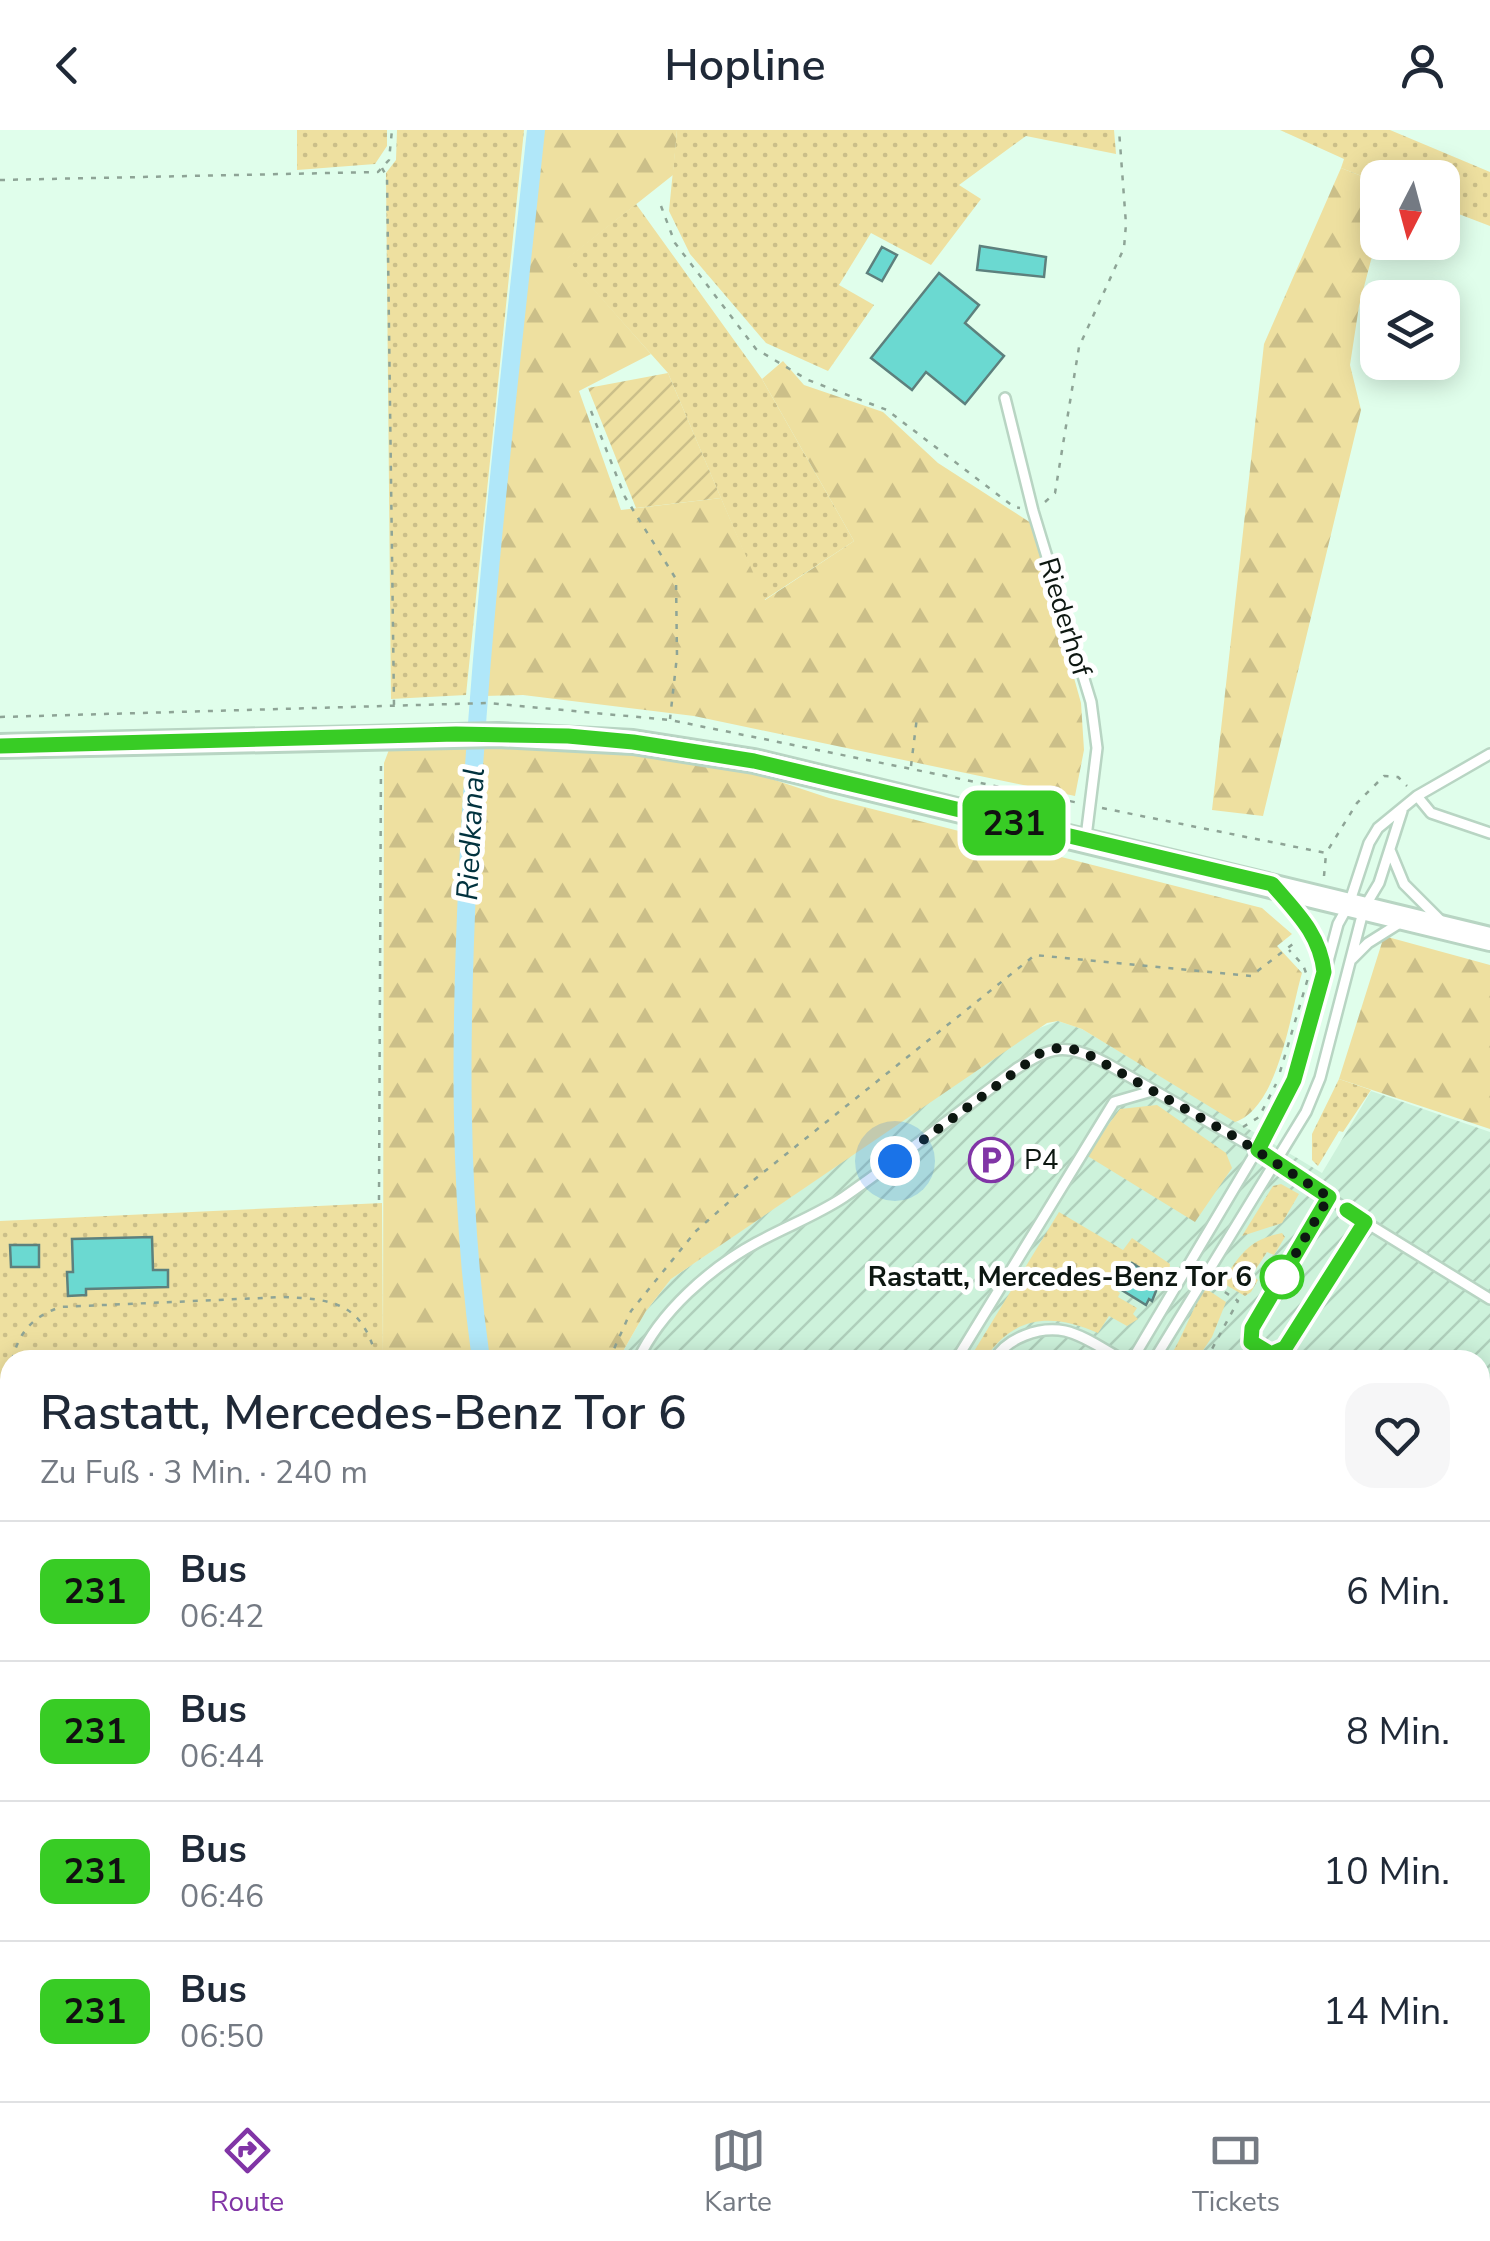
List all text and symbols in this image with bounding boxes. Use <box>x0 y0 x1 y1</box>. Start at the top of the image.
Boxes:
text: Hopline <box>664 35 826 96</box>
icon: back <box>40 38 95 93</box>
icon: person <box>1395 38 1450 93</box>
north arrow <box>1360 160 1460 260</box>
map controls <box>1360 160 1460 380</box>
button: layers <box>1360 280 1460 380</box>
street label: Riederhof <box>1029 553 1101 682</box>
water label: Riedkanal <box>447 766 495 902</box>
line badge: 231 <box>956 790 1072 856</box>
text: 231 <box>982 800 1046 847</box>
your location <box>870 1136 920 1186</box>
parking icon: P4 <box>968 1137 1014 1183</box>
place label: P4 <box>1024 1141 1059 1179</box>
marker: Rastatt, Mercedes-Benz Tor 6 <box>1261 1256 1303 1298</box>
place label: Rastatt, Mercedes-Benz Tor 6 <box>868 1258 1252 1296</box>
text: Rastatt, Mercedes-Benz Tor 6 <box>40 1380 687 1446</box>
button: heart <box>1345 1383 1450 1488</box>
text: Zu Fuß · 3 Min. · 240 m <box>40 1451 368 1494</box>
text: Bus <box>180 1544 247 1595</box>
text: 6 Min. <box>1346 1566 1450 1617</box>
text: 231 <box>63 1568 127 1615</box>
text: 06:42 <box>180 1595 264 1638</box>
text: Bus <box>180 1684 247 1735</box>
text: 8 Min. <box>1346 1706 1450 1757</box>
text: 231 <box>63 1708 127 1755</box>
text: 06:44 <box>180 1735 264 1778</box>
text: Bus <box>180 1824 247 1875</box>
text: 10 Min. <box>1323 1846 1450 1897</box>
text: 231 <box>63 1848 127 1895</box>
text: 06:46 <box>180 1875 264 1918</box>
text: Bus <box>180 1964 247 2015</box>
text: 14 Min. <box>1323 1986 1450 2037</box>
text: 231 <box>63 1988 127 2035</box>
text: 06:50 <box>180 2015 264 2058</box>
tab: Route <box>210 2123 284 2221</box>
tab: Karte <box>704 2123 772 2221</box>
tab: Tickets <box>1192 2123 1280 2221</box>

